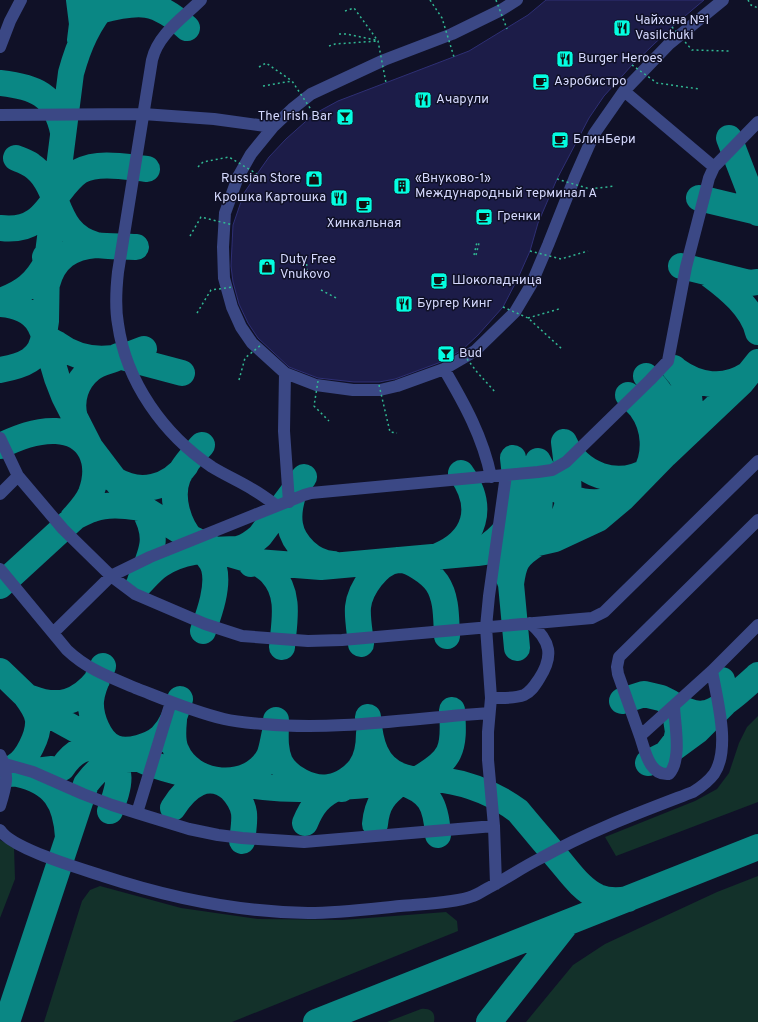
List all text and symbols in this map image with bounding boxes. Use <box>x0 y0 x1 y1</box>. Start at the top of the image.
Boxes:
place label: Чайхона №1 Vasilchuki <box>635 13 710 44</box>
restaurant icon: Чайхона №1 Vasilchuki <box>612 18 632 38</box>
restaurant icon: Burger Heroes <box>555 49 575 69</box>
place label: Burger Heroes <box>578 51 663 67</box>
cafe icon: Аэробистро <box>531 72 551 92</box>
place label: Аэробистро <box>554 74 627 90</box>
restaurant icon: Ачарули <box>413 90 433 110</box>
place label: Ачарули <box>436 92 489 108</box>
bar icon: The Irish Bar <box>335 107 355 127</box>
place label: The Irish Bar <box>258 109 332 125</box>
cafe icon: БлинБери <box>550 130 570 150</box>
place label: БлинБери <box>573 132 636 148</box>
shop icon: Russian Store <box>304 169 324 189</box>
place label: Russian Store <box>221 171 301 187</box>
place label: «Внуково-1» Международный терминал А <box>415 171 597 202</box>
building icon: «Внуково-1» Международный терминал А <box>392 176 412 196</box>
restaurant icon: Крошка Картошка <box>329 188 349 208</box>
place label: Крошка Картошка <box>214 190 326 206</box>
cafe icon: Хинкальная <box>354 195 374 215</box>
cafe icon: Гренки <box>474 207 494 227</box>
place label: Гренки <box>497 209 541 225</box>
place label: Хинкальная <box>327 216 401 232</box>
place label: Duty Free Vnukovo <box>280 252 336 283</box>
shop icon: Duty Free Vnukovo <box>257 257 277 277</box>
cafe icon: Шоколадница <box>429 271 449 291</box>
place label: Шоколадница <box>452 273 542 289</box>
restaurant icon: Бургер Кинг <box>394 294 414 314</box>
place label: Бургер Кинг <box>417 296 493 312</box>
bar icon: Bud <box>436 344 456 364</box>
place label: Bud <box>459 346 482 362</box>

